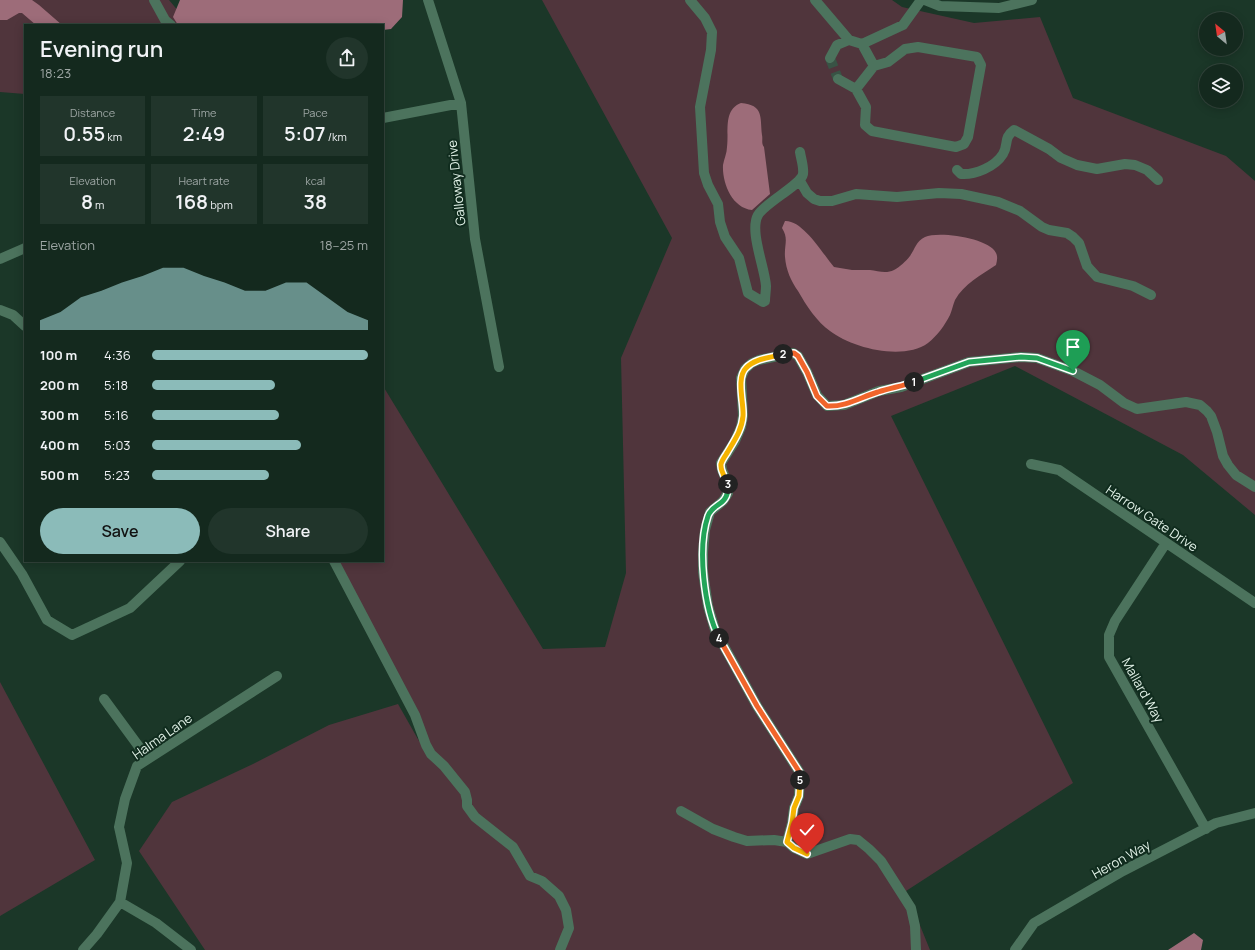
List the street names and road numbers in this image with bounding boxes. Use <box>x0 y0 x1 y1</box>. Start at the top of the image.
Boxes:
street label: Galloway Drive <box>443 139 469 227</box>
street label: Harrow Gate Drive <box>1102 481 1202 556</box>
street label: Mallard Way <box>1118 654 1168 726</box>
street label: Halma Lane <box>129 709 196 763</box>
street label: Heron Way <box>1088 835 1154 882</box>

